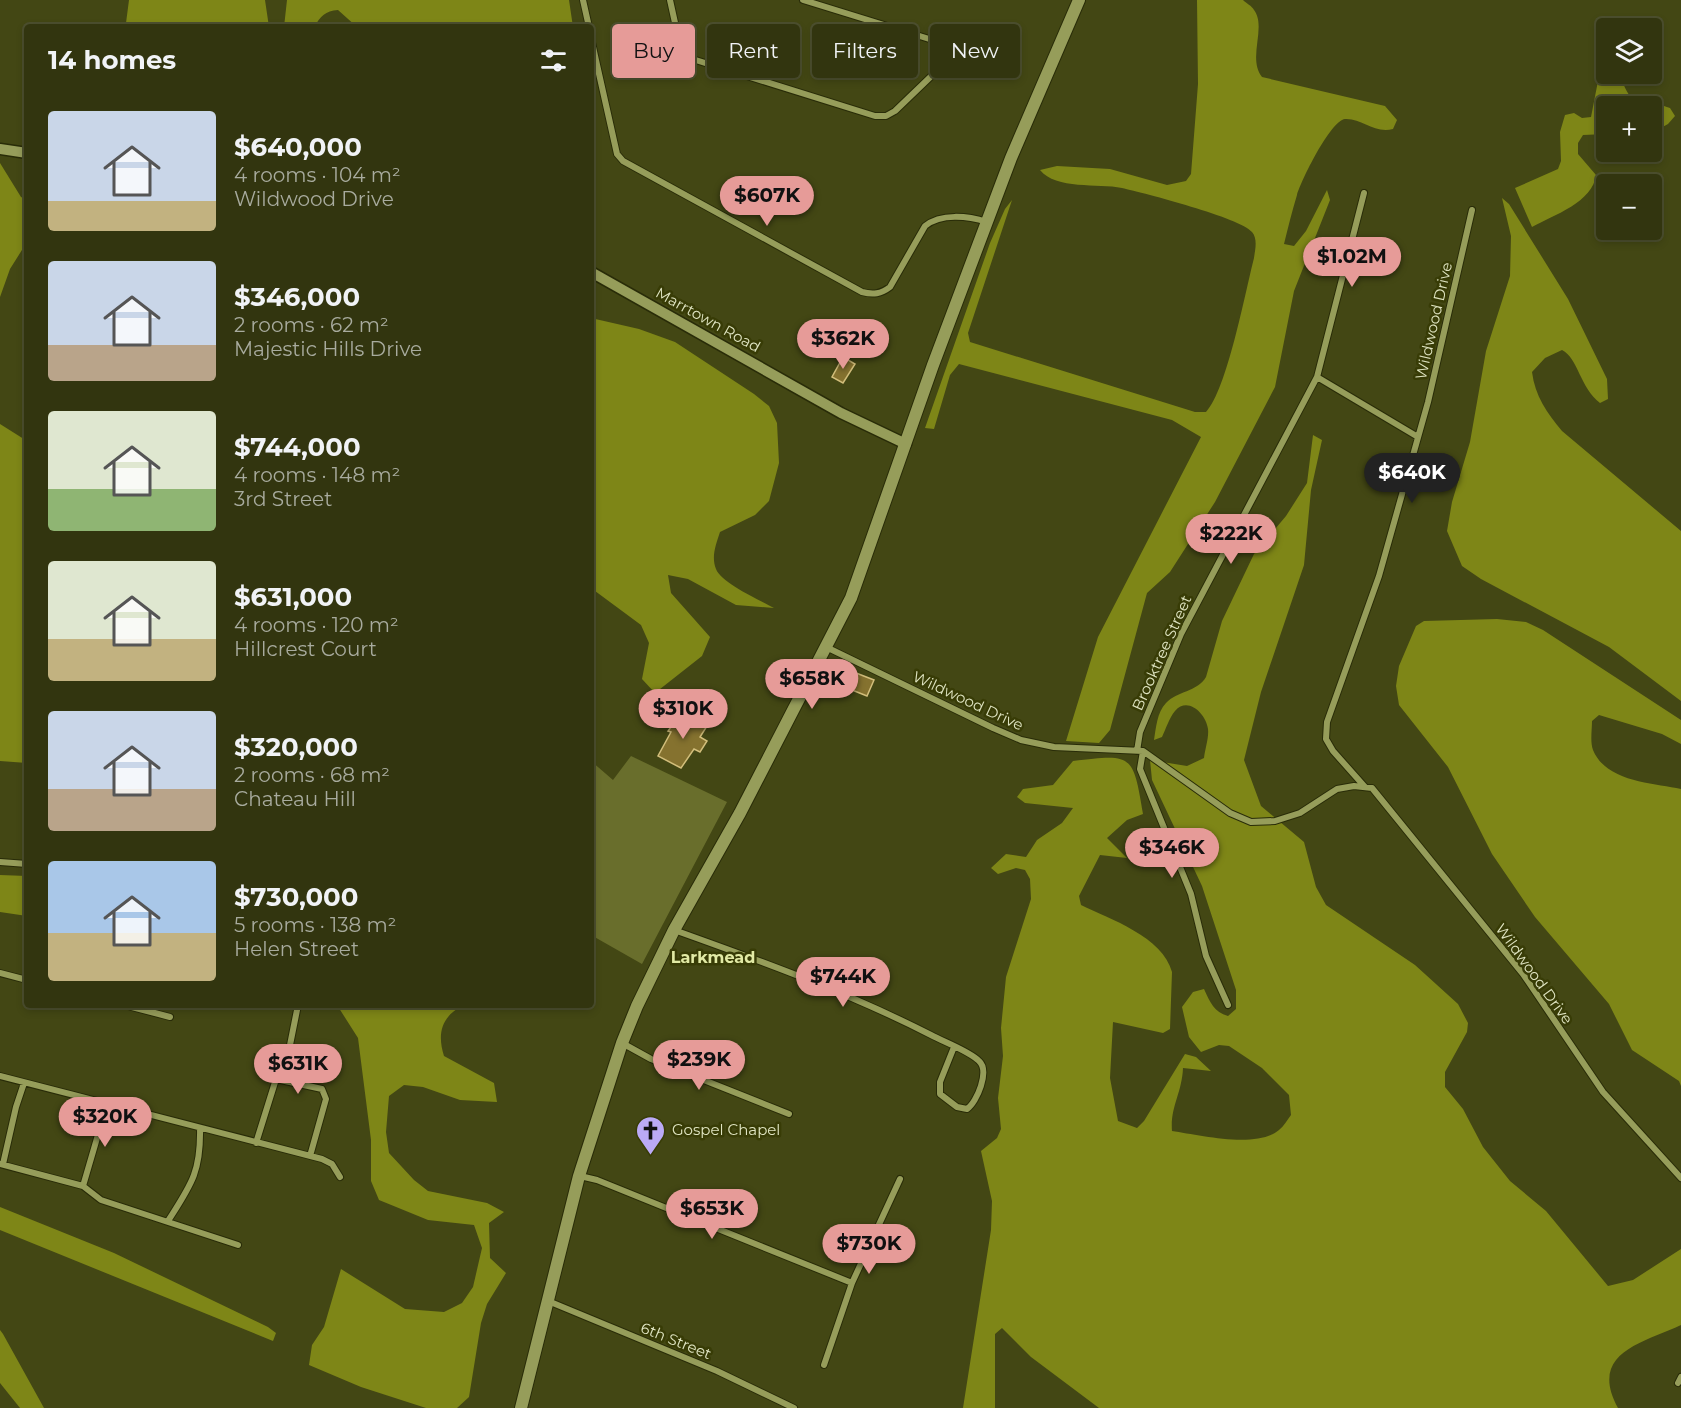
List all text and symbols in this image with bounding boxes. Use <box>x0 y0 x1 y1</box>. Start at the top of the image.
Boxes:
map controls <box>1596 18 1662 240</box>
button: layers <box>1596 18 1662 84</box>
chip: Buy <box>612 24 695 78</box>
chip: Rent <box>707 24 800 78</box>
chip: Filters <box>812 24 918 78</box>
chip: New <box>930 24 1020 78</box>
text: 14 homes <box>48 44 176 76</box>
icon: filters <box>537 44 570 77</box>
button: + <box>1596 96 1662 162</box>
text: $640,000 <box>234 131 362 163</box>
icon: home <box>96 135 168 207</box>
text: 4 rooms · 104 m² <box>234 163 401 187</box>
button: − <box>1596 174 1662 240</box>
pin: $607K <box>725 176 809 227</box>
text: $607K <box>734 183 800 207</box>
text: Wildwood Drive <box>234 187 394 211</box>
pin: $1.02M <box>1303 237 1401 288</box>
text: $1.02M <box>1317 244 1387 268</box>
street label: Wildwood Drive <box>1411 260 1456 381</box>
text: $346,000 <box>234 281 360 313</box>
street label: Marrtown Road <box>653 283 764 356</box>
icon: home <box>96 285 168 357</box>
text: 2 rooms · 62 m² <box>234 313 389 337</box>
pin: $362K <box>801 319 885 370</box>
text: $362K <box>811 326 875 350</box>
text: Majestic Hills Drive <box>234 337 422 361</box>
text: $744,000 <box>234 431 361 463</box>
icon: home <box>96 435 168 507</box>
pin: $640K <box>1370 453 1454 504</box>
text: $640K <box>1378 460 1446 484</box>
text: 4 rooms · 148 m² <box>234 463 400 487</box>
text: 3rd Street <box>234 487 332 511</box>
pin: $222K <box>1189 514 1273 565</box>
text: $222K <box>1200 521 1262 545</box>
text: $631,000 <box>234 581 352 613</box>
icon: home <box>96 585 168 657</box>
street label: Brooktree Street <box>1128 592 1195 713</box>
text: 4 rooms · 120 m² <box>234 613 399 637</box>
text: Hillcrest Court <box>234 637 377 661</box>
pin: $658K <box>770 659 854 710</box>
text: $658K <box>779 666 845 690</box>
street label: Wildwood Drive <box>910 667 1027 734</box>
pin: $310K <box>641 689 725 740</box>
text: $310K <box>653 696 713 720</box>
text: $320,000 <box>234 731 358 763</box>
icon: home <box>96 735 168 807</box>
text: 2 rooms · 68 m² <box>234 763 390 787</box>
text: Chateau Hill <box>234 787 356 811</box>
pin: $346K <box>1130 828 1214 879</box>
text: $346K <box>1139 835 1205 859</box>
text: $730,000 <box>234 881 358 913</box>
icon: home <box>96 885 168 957</box>
text: 5 rooms · 138 m² <box>234 913 396 937</box>
street label: Wildwood Drive <box>1492 920 1577 1028</box>
text: Helen Street <box>234 937 359 961</box>
district label: Larkmead <box>671 948 755 967</box>
pin: $744K <box>801 957 885 1008</box>
text: $744K <box>810 964 876 988</box>
pin: $239K <box>657 1040 741 1091</box>
pin: $631K <box>256 1044 340 1095</box>
text: $239K <box>667 1047 731 1071</box>
text: $631K <box>268 1051 328 1075</box>
pin: $320K <box>63 1097 147 1148</box>
text: $320K <box>73 1104 137 1128</box>
church icon: Gospel Chapel <box>635 1114 667 1156</box>
place label: Gospel Chapel <box>672 1120 780 1139</box>
pin: $653K <box>670 1189 754 1240</box>
text: $653K <box>680 1196 744 1220</box>
pin: $730K <box>827 1224 911 1275</box>
text: $730K <box>836 1231 902 1255</box>
street label: 6th Street <box>638 1318 714 1363</box>

